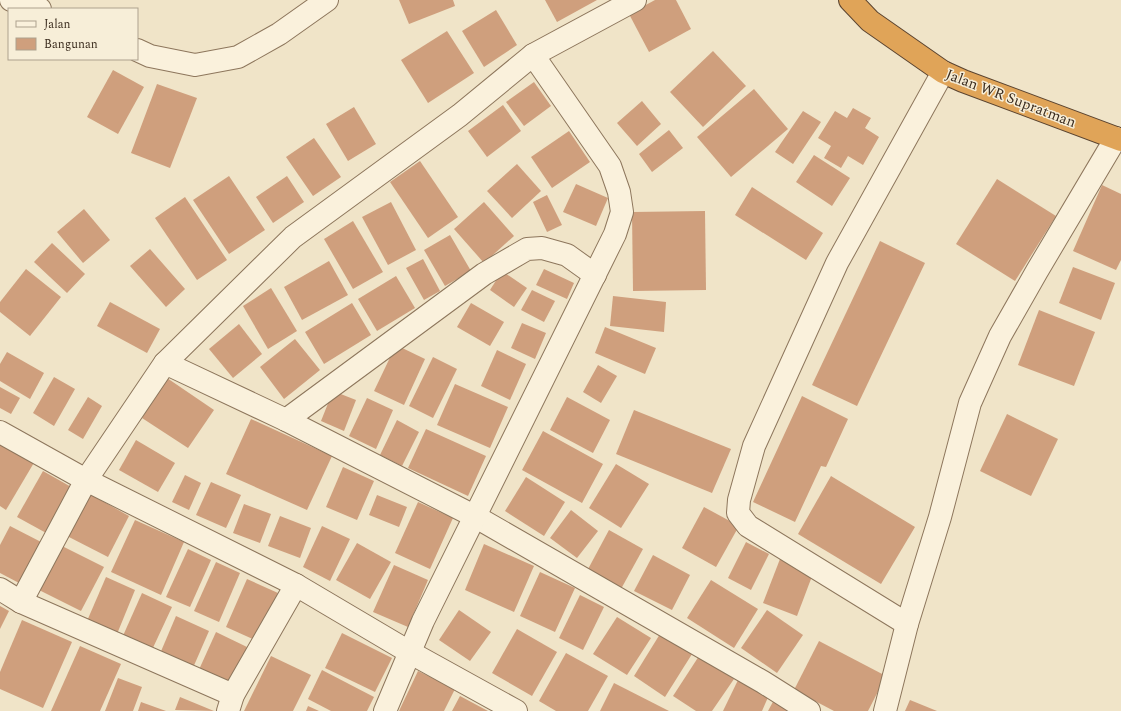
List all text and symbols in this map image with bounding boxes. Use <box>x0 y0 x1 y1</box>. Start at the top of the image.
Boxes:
legend <box>8 8 138 60</box>
text: Jalan <box>44 15 71 34</box>
text: Bangunan <box>44 35 98 54</box>
street label: Jalan WR Supratman <box>942 63 1080 134</box>

